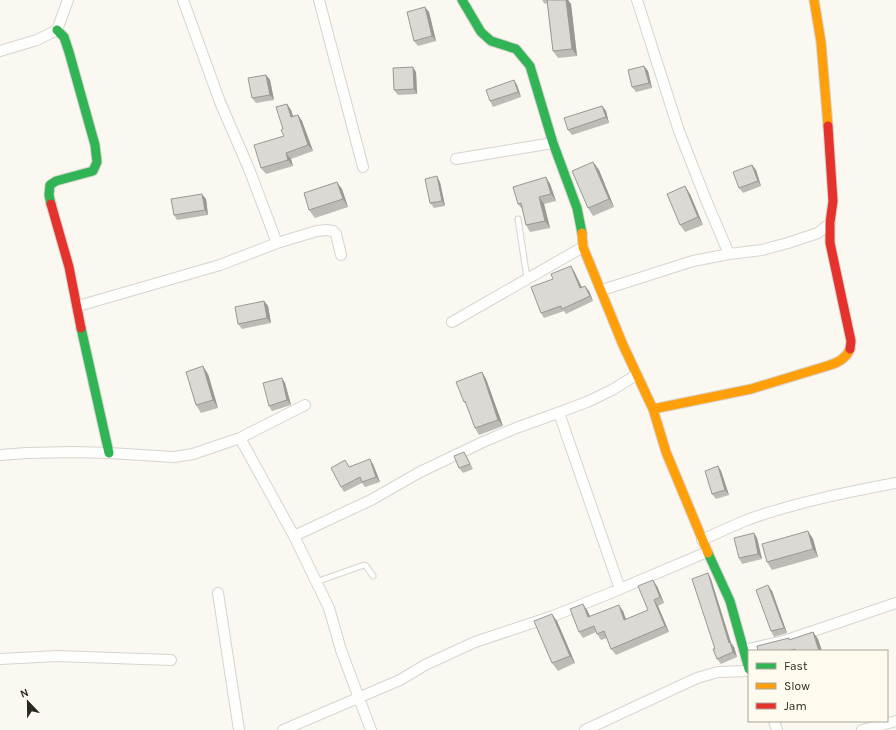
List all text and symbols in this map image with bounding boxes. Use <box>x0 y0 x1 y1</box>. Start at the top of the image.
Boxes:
legend <box>748 650 888 722</box>
text: Fast <box>784 659 808 673</box>
text: Slow <box>784 679 810 693</box>
north arrow <box>8 682 48 722</box>
text: N <box>18 686 31 701</box>
text: Jam <box>784 699 807 713</box>

